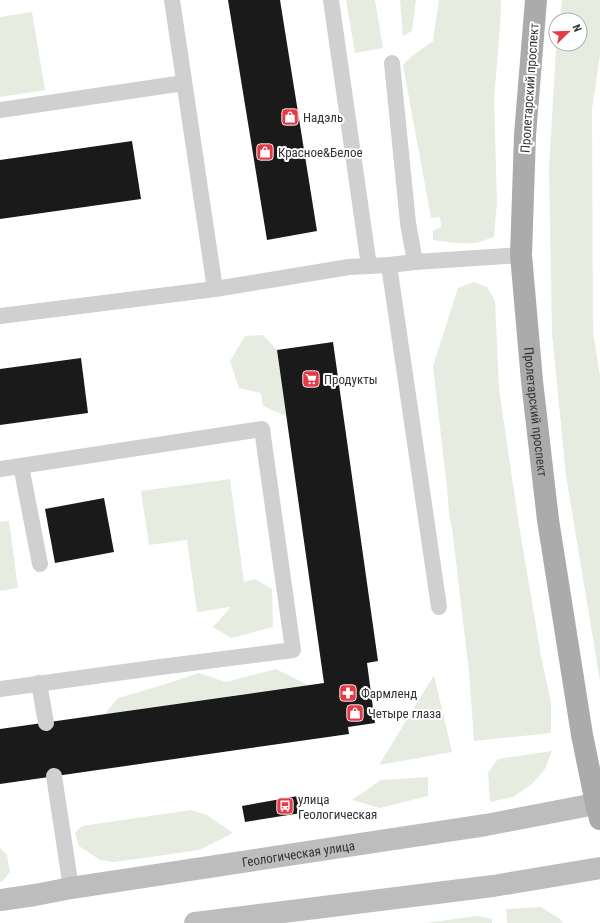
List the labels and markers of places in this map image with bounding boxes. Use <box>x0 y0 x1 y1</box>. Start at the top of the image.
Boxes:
shop icon: Надэль <box>280 107 300 127</box>
place label: Надэль <box>303 110 343 125</box>
shop icon: Красное&Белое <box>255 142 275 162</box>
place label: Красное&Белое <box>278 145 363 160</box>
supermarket icon: Продукты <box>301 369 321 389</box>
place label: Продукты <box>324 372 378 387</box>
pharmacy icon: Фармленд <box>338 683 358 703</box>
place label: Фармленд <box>361 686 417 701</box>
shop icon: Четыре глаза <box>345 703 365 723</box>
place label: Четыре глаза <box>368 706 441 721</box>
place label: улица Геологическая <box>298 792 377 822</box>
bus stop icon: улица Геологическая <box>275 796 295 816</box>

